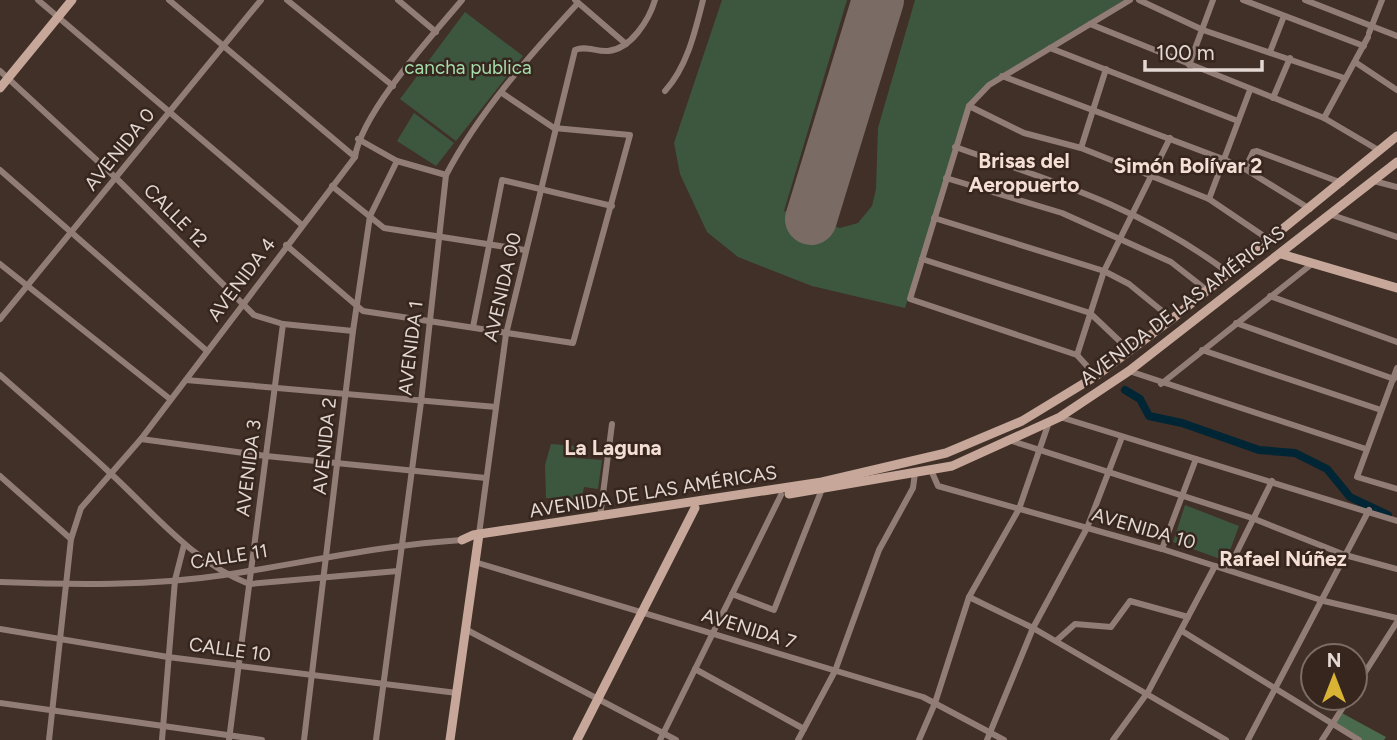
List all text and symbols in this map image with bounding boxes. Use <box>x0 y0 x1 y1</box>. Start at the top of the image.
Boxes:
scale bar <box>1145 28 1262 72</box>
text: 100 m <box>1156 40 1215 65</box>
park label: cancha publica <box>404 56 532 79</box>
street label: AVENIDA 0 <box>79 104 160 195</box>
district label: Brisas del Aeropuerto <box>968 148 1080 197</box>
district label: Simón Bolívar 2 <box>1113 153 1263 178</box>
street label: CALLE 12 <box>139 179 212 252</box>
street label: AVENIDA DE LAS AMÉRICAS <box>1075 221 1289 390</box>
street label: AVENIDA 00 <box>479 230 526 344</box>
street label: AVENIDA 4 <box>203 233 280 326</box>
street label: AVENIDA 1 <box>393 300 428 397</box>
street label: AVENIDA 2 <box>308 396 341 496</box>
street label: AVENIDA 3 <box>231 418 266 518</box>
district label: La Laguna <box>564 435 662 460</box>
street label: AVENIDA DE LAS AMÉRICAS <box>528 461 779 522</box>
street label: AVENIDA 10 <box>1089 503 1198 554</box>
street label: CALLE 11 <box>189 539 269 574</box>
district label: Rafael Núñez <box>1219 546 1347 571</box>
street label: AVENIDA 7 <box>699 603 799 654</box>
street label: CALLE 10 <box>188 632 272 667</box>
north arrow <box>1299 642 1369 712</box>
text: N <box>1327 649 1341 672</box>

